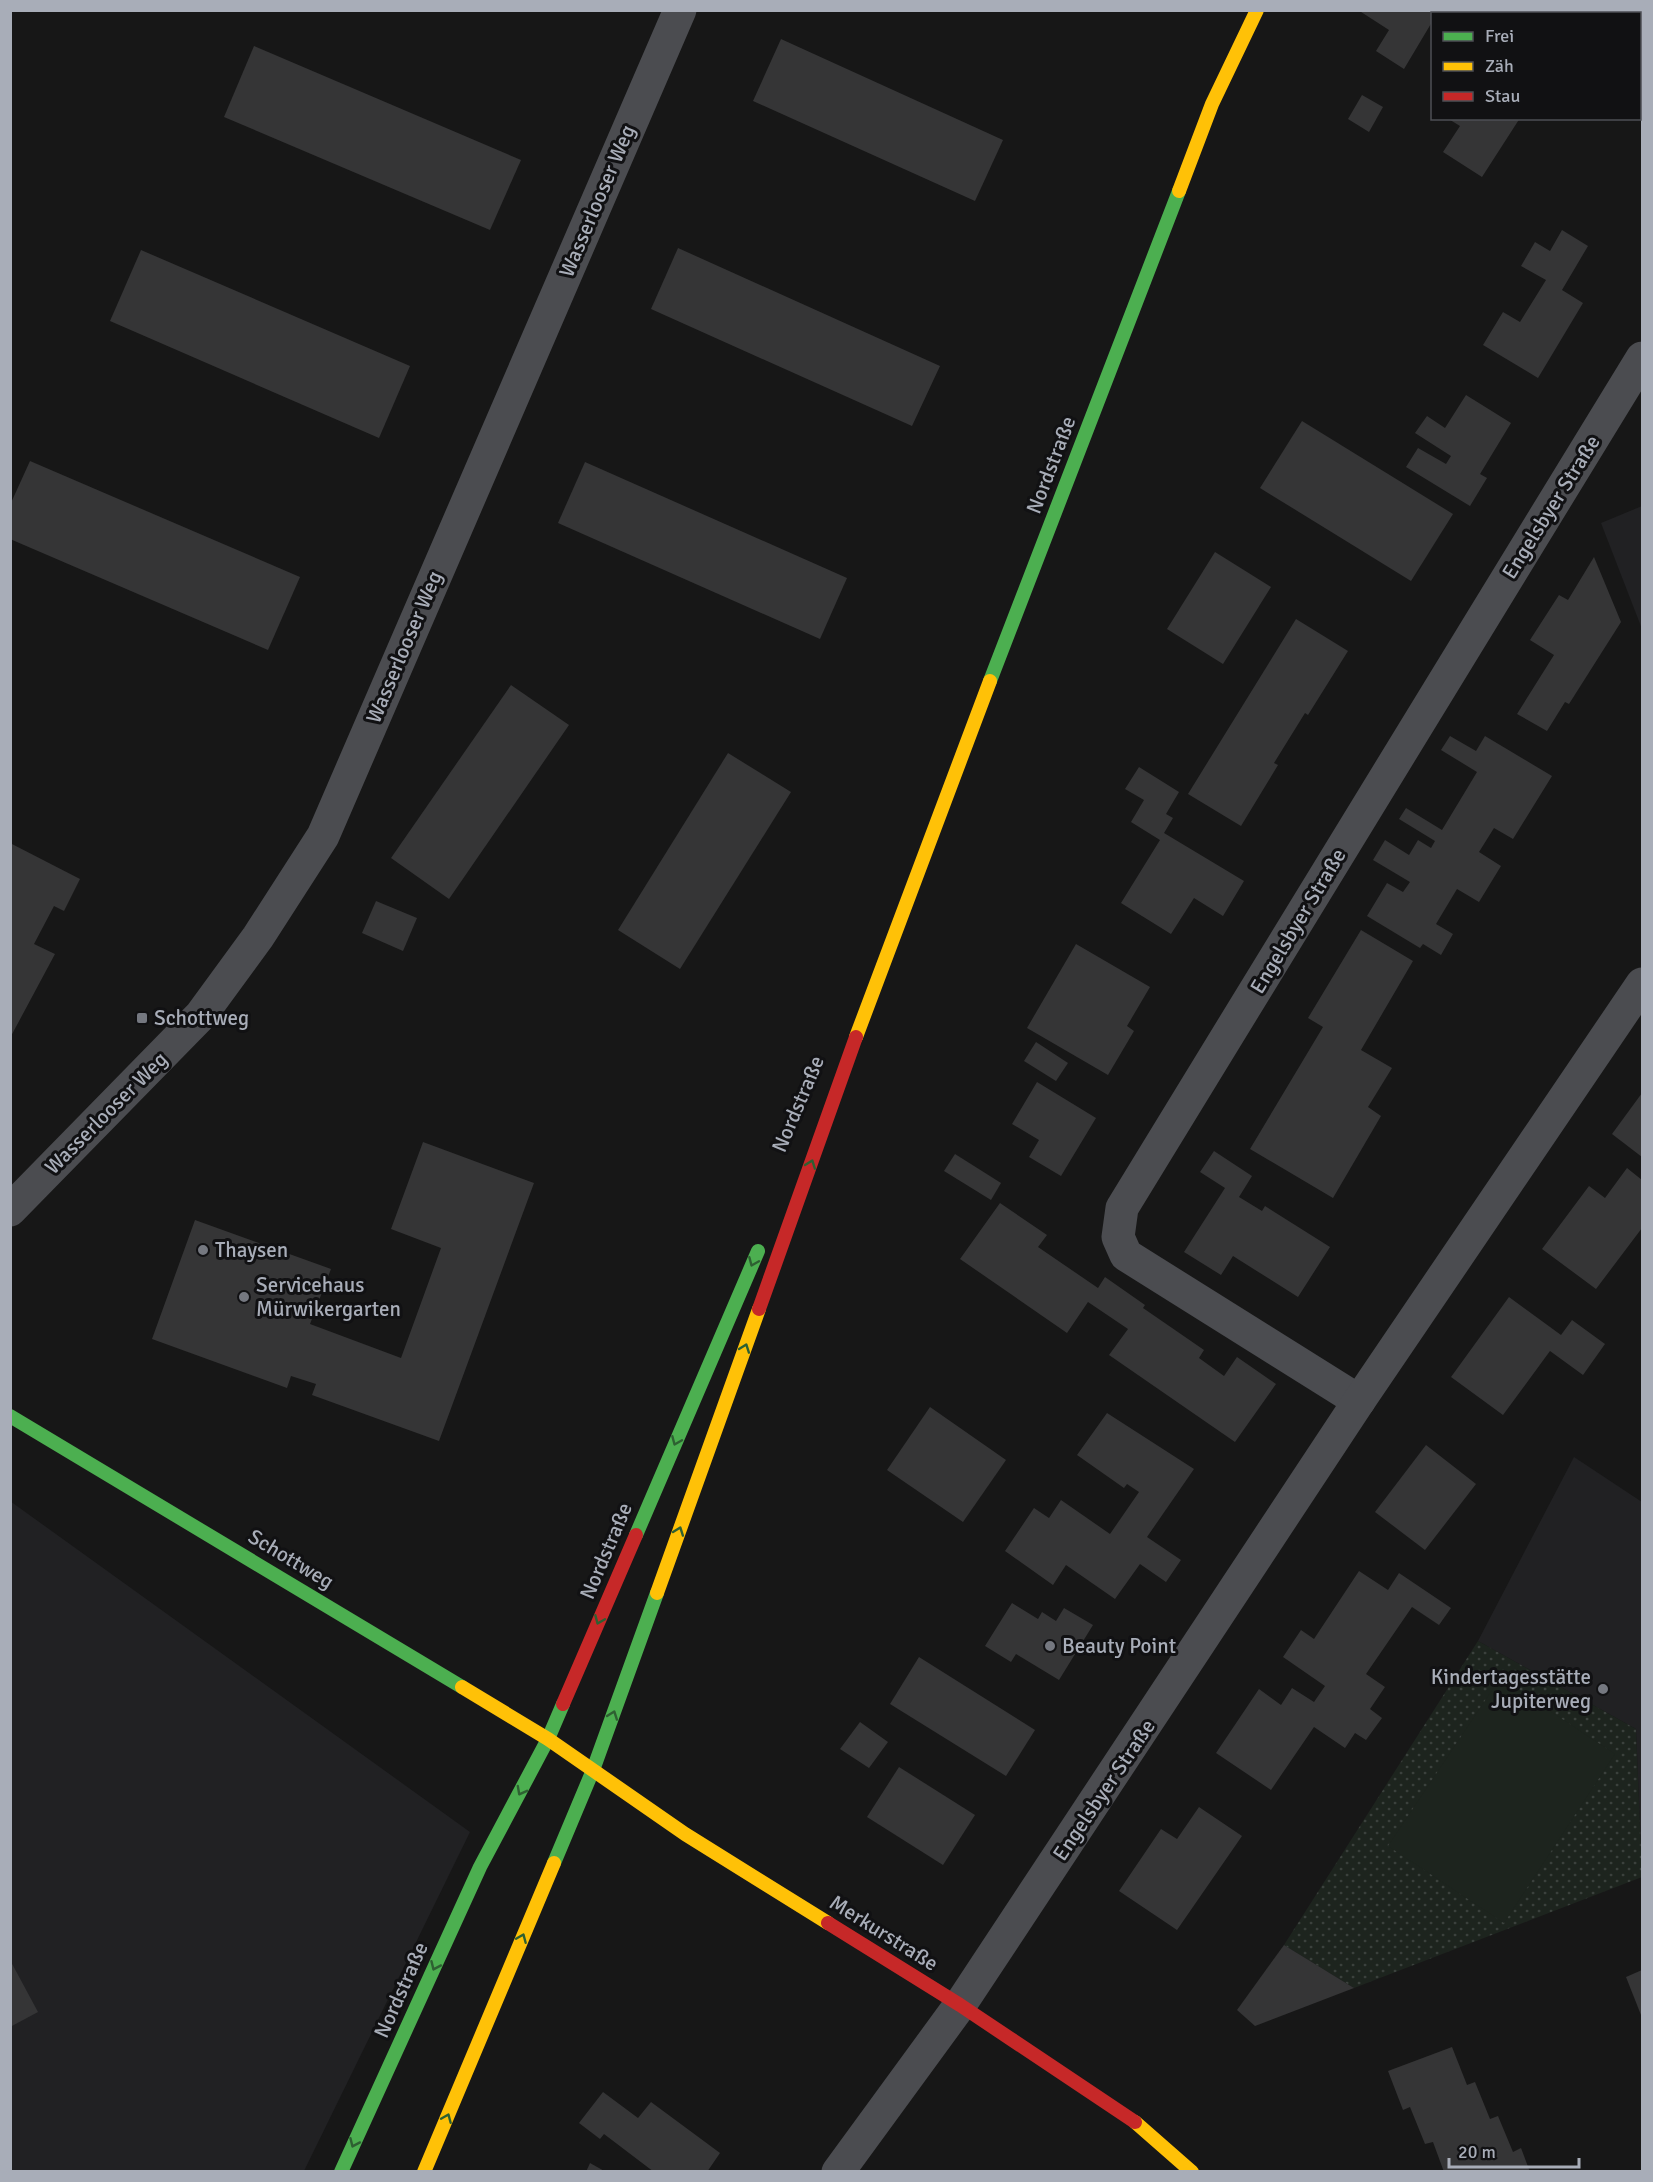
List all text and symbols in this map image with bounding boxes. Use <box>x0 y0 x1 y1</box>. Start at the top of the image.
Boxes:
legend <box>1431 12 1641 120</box>
text: Frei <box>1485 25 1514 47</box>
text: Zäh <box>1485 55 1514 77</box>
text: Stau <box>1485 85 1520 107</box>
street label: Wasserlooser Weg <box>553 121 641 281</box>
street label: Nordstraße <box>1021 413 1081 517</box>
street label: Engelsbyer Straße <box>1496 430 1606 584</box>
street label: Wasserlooser Weg <box>360 567 448 727</box>
street label: Engelsbyer Straße <box>1244 844 1352 998</box>
place label: Schottweg <box>154 1005 249 1031</box>
marker: Schottweg <box>135 1011 149 1025</box>
street label: Wasserlooser Weg <box>39 1046 173 1180</box>
street label: Nordstraße <box>766 1052 830 1156</box>
one-way arrow <box>803 1159 816 1170</box>
place label: Thaysen <box>215 1237 288 1263</box>
marker: Thaysen <box>196 1243 210 1257</box>
one-way arrow <box>748 1256 760 1267</box>
place label: Servicehaus Mürwikergarten <box>256 1272 401 1322</box>
marker: Servicehaus Mürwikergarten <box>237 1290 251 1304</box>
one-way arrow <box>737 1343 750 1354</box>
one-way arrow <box>671 1435 683 1446</box>
street label: Nordstraße <box>574 1499 638 1603</box>
street label: Schottweg <box>244 1523 338 1595</box>
one-way arrow <box>671 1526 684 1537</box>
one-way arrow <box>594 1614 606 1625</box>
place label: Beauty Point <box>1062 1633 1176 1659</box>
marker: Beauty Point <box>1043 1639 1057 1653</box>
place label: Kindertagesstätte Jupiterweg <box>1431 1664 1591 1714</box>
marker: Kindertagesstätte Jupiterweg <box>1596 1682 1610 1696</box>
one-way arrow <box>605 1710 618 1721</box>
street label: Engelsbyer Straße <box>1047 1714 1161 1866</box>
one-way arrow <box>517 1784 528 1795</box>
street label: Merkurstraße <box>825 1889 943 1977</box>
one-way arrow <box>515 1933 527 1944</box>
street label: Nordstraße <box>368 1938 434 2042</box>
one-way arrow <box>431 1959 443 1970</box>
one-way arrow <box>440 2113 452 2124</box>
scale bar <box>1449 2131 1580 2169</box>
one-way arrow <box>350 2137 362 2148</box>
text: 20 m <box>1458 2141 1496 2163</box>

